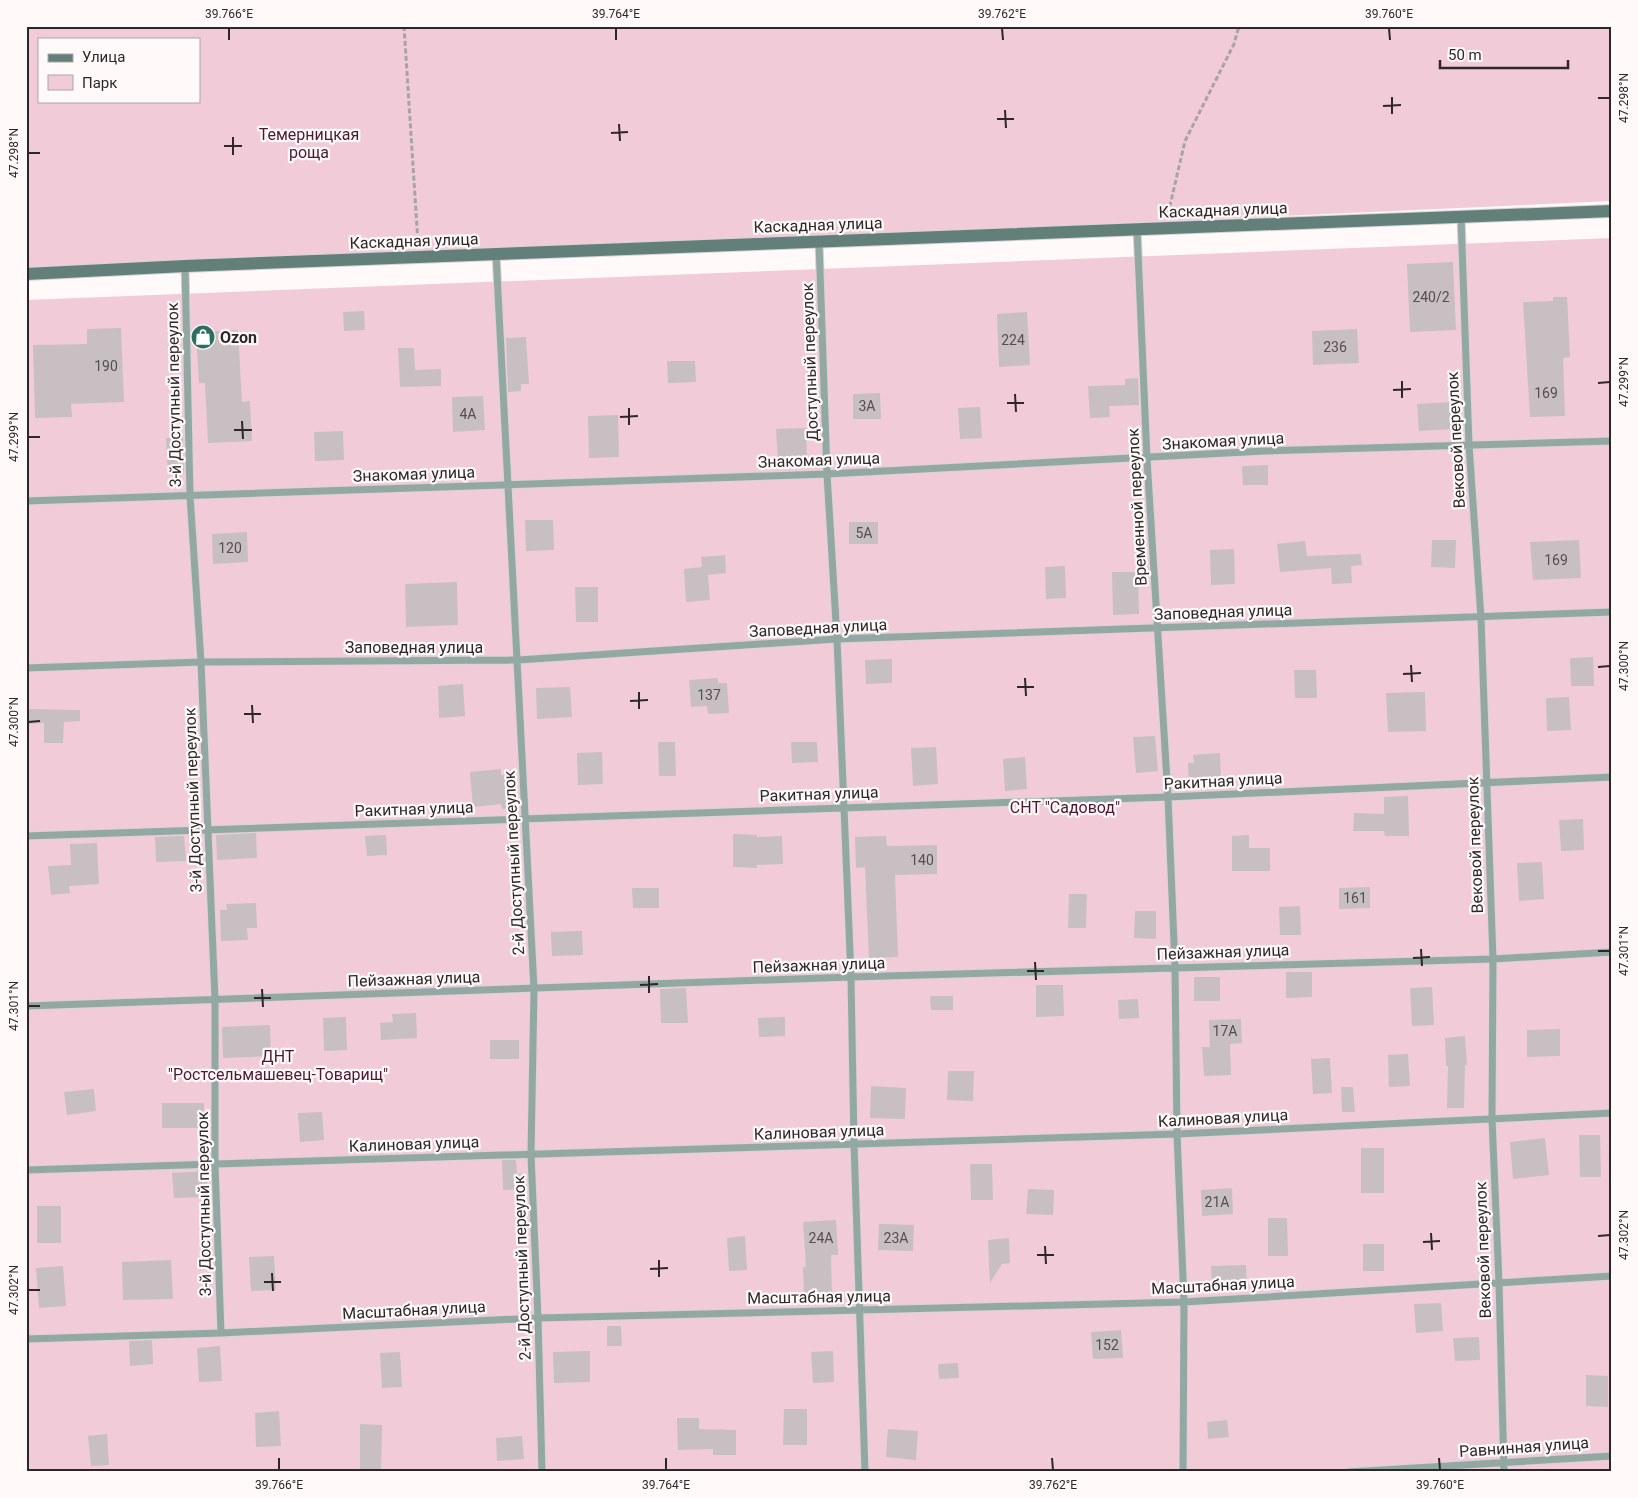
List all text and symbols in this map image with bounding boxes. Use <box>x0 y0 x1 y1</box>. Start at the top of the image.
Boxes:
text: 39.766°E <box>205 7 253 21</box>
text: 39.764°E <box>592 7 640 21</box>
text: 39.762°E <box>978 7 1026 21</box>
text: 39.760°E <box>1365 7 1413 21</box>
legend <box>38 38 200 102</box>
scale bar <box>1440 38 1568 70</box>
text: 50 m <box>1448 46 1482 64</box>
text: Улица <box>82 48 125 66</box>
text: 47.298°N <box>1617 73 1631 123</box>
text: Парк <box>82 74 117 92</box>
park label: Темерницкая роща <box>259 125 359 162</box>
text: 47.298°N <box>7 128 21 178</box>
street label: Каскадная улица <box>1158 198 1288 222</box>
street label: Каскадная улица <box>753 213 883 237</box>
street label: Каскадная улица <box>349 229 479 253</box>
street label: Доступный переулок <box>798 282 822 441</box>
house number: 240/2 <box>1412 289 1450 305</box>
street label: 3-й Доступный переулок <box>163 302 185 488</box>
shop icon: Ozon <box>190 324 216 350</box>
place label: Ozon <box>220 328 257 347</box>
house number: 224 <box>1001 332 1025 348</box>
house number: 236 <box>1323 339 1347 355</box>
text: 47.299°N <box>1617 357 1631 407</box>
house number: 190 <box>94 358 118 374</box>
street label: Вековой переулок <box>1443 371 1469 509</box>
house number: 169 <box>1534 385 1558 401</box>
house number: 3А <box>858 398 876 414</box>
house number: 4А <box>459 406 477 422</box>
text: 47.299°N <box>7 412 21 462</box>
street label: Временной переулок <box>1123 427 1151 586</box>
street label: Знакомая улица <box>1161 428 1285 454</box>
street label: Знакомая улица <box>758 448 880 472</box>
street label: Знакомая улица <box>353 462 475 486</box>
house number: 5А <box>855 525 873 541</box>
house number: 120 <box>218 540 242 556</box>
house number: 169 <box>1544 552 1568 568</box>
street label: Заповедная улица <box>1153 600 1293 624</box>
street label: Заповедная улица <box>748 615 888 641</box>
street label: Заповедная улица <box>345 638 483 657</box>
text: 47.300°N <box>1617 641 1631 691</box>
house number: 137 <box>697 687 721 703</box>
text: 47.300°N <box>7 697 21 747</box>
street label: 3-й Доступный переулок <box>180 707 206 893</box>
street label: Ракитная улица <box>1163 768 1283 794</box>
street label: 2-й Доступный переулок <box>500 770 528 956</box>
street label: Вековой переулок <box>1463 776 1487 914</box>
street label: Ракитная улица <box>759 782 879 806</box>
street label: Ракитная улица <box>354 797 474 821</box>
park label: СНТ "Садовод" <box>1010 798 1120 817</box>
house number: 140 <box>910 852 934 868</box>
house number: 161 <box>1343 890 1367 906</box>
text: 47.301°N <box>1617 926 1631 976</box>
street label: Пейзажная улица <box>1156 940 1290 964</box>
street label: Пейзажная улица <box>752 953 886 977</box>
street label: Пейзажная улица <box>347 967 481 991</box>
text: 47.301°N <box>7 981 21 1031</box>
house number: 17А <box>1213 1023 1237 1039</box>
park label: ДНТ "Ростсельмашевец-Товарищ" <box>168 1047 388 1084</box>
street label: Калиновая улица <box>1157 1105 1289 1131</box>
street label: 3-й Доступный переулок <box>193 1111 215 1297</box>
street label: Калиновая улица <box>754 1120 884 1144</box>
street label: Калиновая улица <box>349 1132 479 1156</box>
street label: 2-й Доступный переулок <box>509 1175 535 1361</box>
street label: Вековой переулок <box>1471 1181 1495 1319</box>
house number: 21А <box>1205 1194 1229 1210</box>
text: 47.302°N <box>1617 1210 1631 1260</box>
house number: 24А <box>809 1230 833 1246</box>
house number: 23А <box>884 1230 908 1246</box>
text: 47.302°N <box>7 1265 21 1315</box>
street label: Масштабная улица <box>1151 1272 1295 1298</box>
street label: Масштабная улица <box>747 1286 891 1308</box>
street label: Масштабная улица <box>342 1297 486 1323</box>
house number: 152 <box>1095 1337 1119 1353</box>
street label: Равнинная улица <box>1458 1433 1590 1461</box>
text: 39.766°E <box>255 1478 303 1492</box>
text: 39.764°E <box>642 1478 690 1492</box>
text: 39.762°E <box>1029 1478 1077 1492</box>
text: 39.760°E <box>1416 1478 1464 1492</box>

